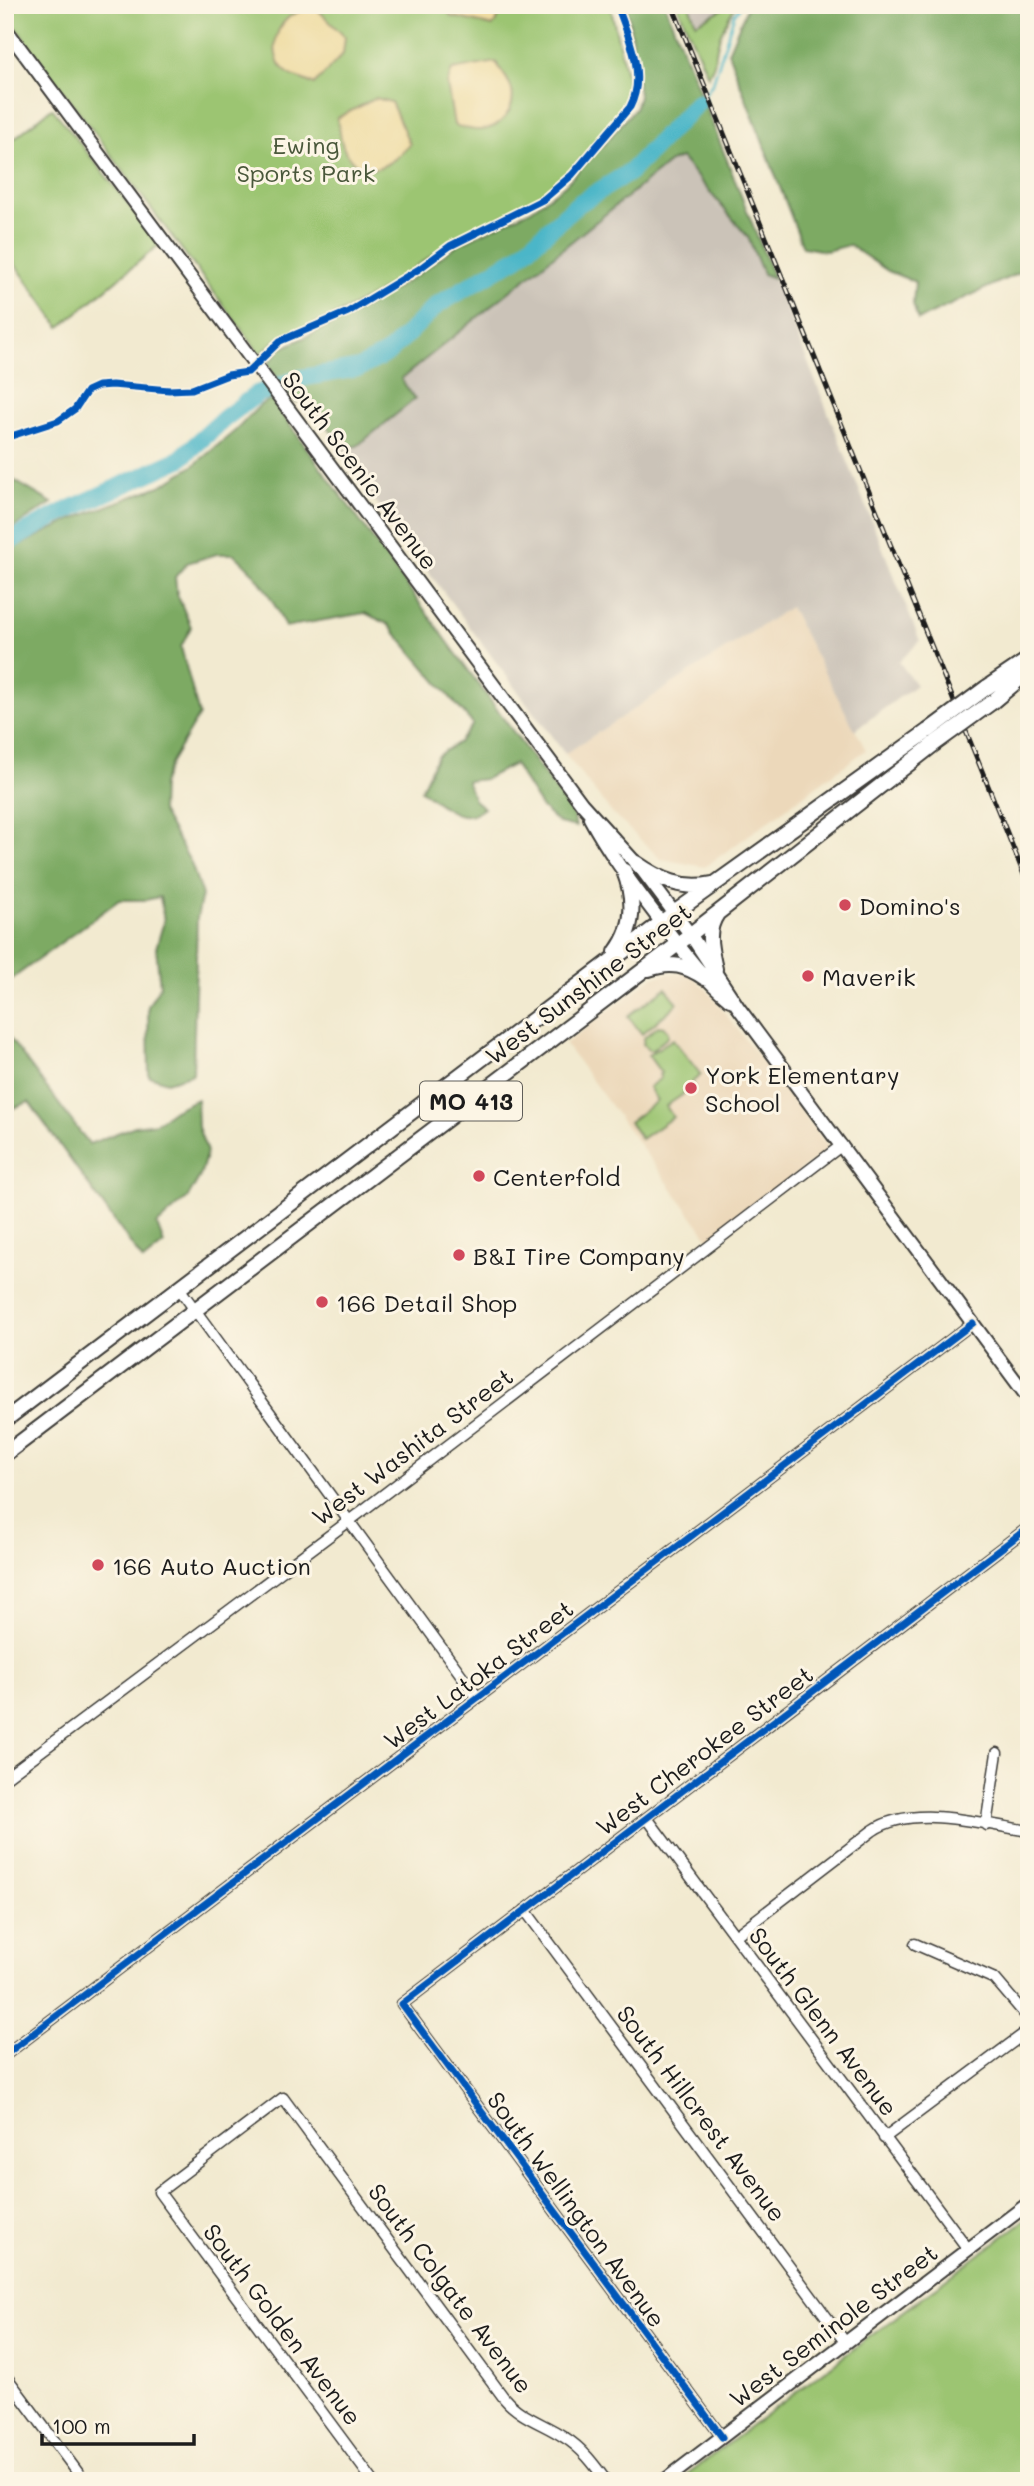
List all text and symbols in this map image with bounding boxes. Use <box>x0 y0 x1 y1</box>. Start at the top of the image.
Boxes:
park label: Ewing Sports Park <box>237 129 375 188</box>
street label: South Scenic Avenue <box>276 365 446 575</box>
place label: Domino's <box>859 890 961 921</box>
street label: West Sunshine Street <box>479 895 697 1071</box>
marker: Domino's <box>837 897 853 913</box>
place label: Maverik <box>822 961 916 992</box>
marker: Maverik <box>800 968 816 984</box>
place label: York Elementary School <box>705 1059 899 1118</box>
marker: York Elementary School <box>683 1080 699 1096</box>
road number: MO 413 <box>420 1082 522 1120</box>
place label: Centerfold <box>493 1161 621 1192</box>
marker: Centerfold <box>471 1168 487 1184</box>
place label: B&I Tire Company <box>473 1240 685 1271</box>
marker: B&I Tire Company <box>451 1247 467 1263</box>
place label: 166 Detail Shop <box>336 1287 517 1318</box>
marker: 166 Detail Shop <box>314 1294 330 1310</box>
street label: West Washita Street <box>305 1360 519 1532</box>
place label: 166 Auto Auction <box>112 1550 311 1581</box>
marker: 166 Auto Auction <box>90 1557 106 1573</box>
street label: West Latoka Street <box>377 1592 579 1756</box>
street label: West Cherokee Street <box>589 1658 819 1842</box>
street label: South Glenn Avenue <box>743 1920 905 2122</box>
street label: South Hillcrest Avenue <box>610 1999 794 2227</box>
street label: South Wellington Avenue <box>481 2085 673 2333</box>
street label: South Colgate Avenue <box>362 2177 540 2399</box>
street label: South Golden Avenue <box>197 2217 369 2431</box>
street label: West Seminole Street <box>723 2236 943 2414</box>
scale bar <box>42 2402 194 2446</box>
text: 100 m <box>52 2412 111 2439</box>

